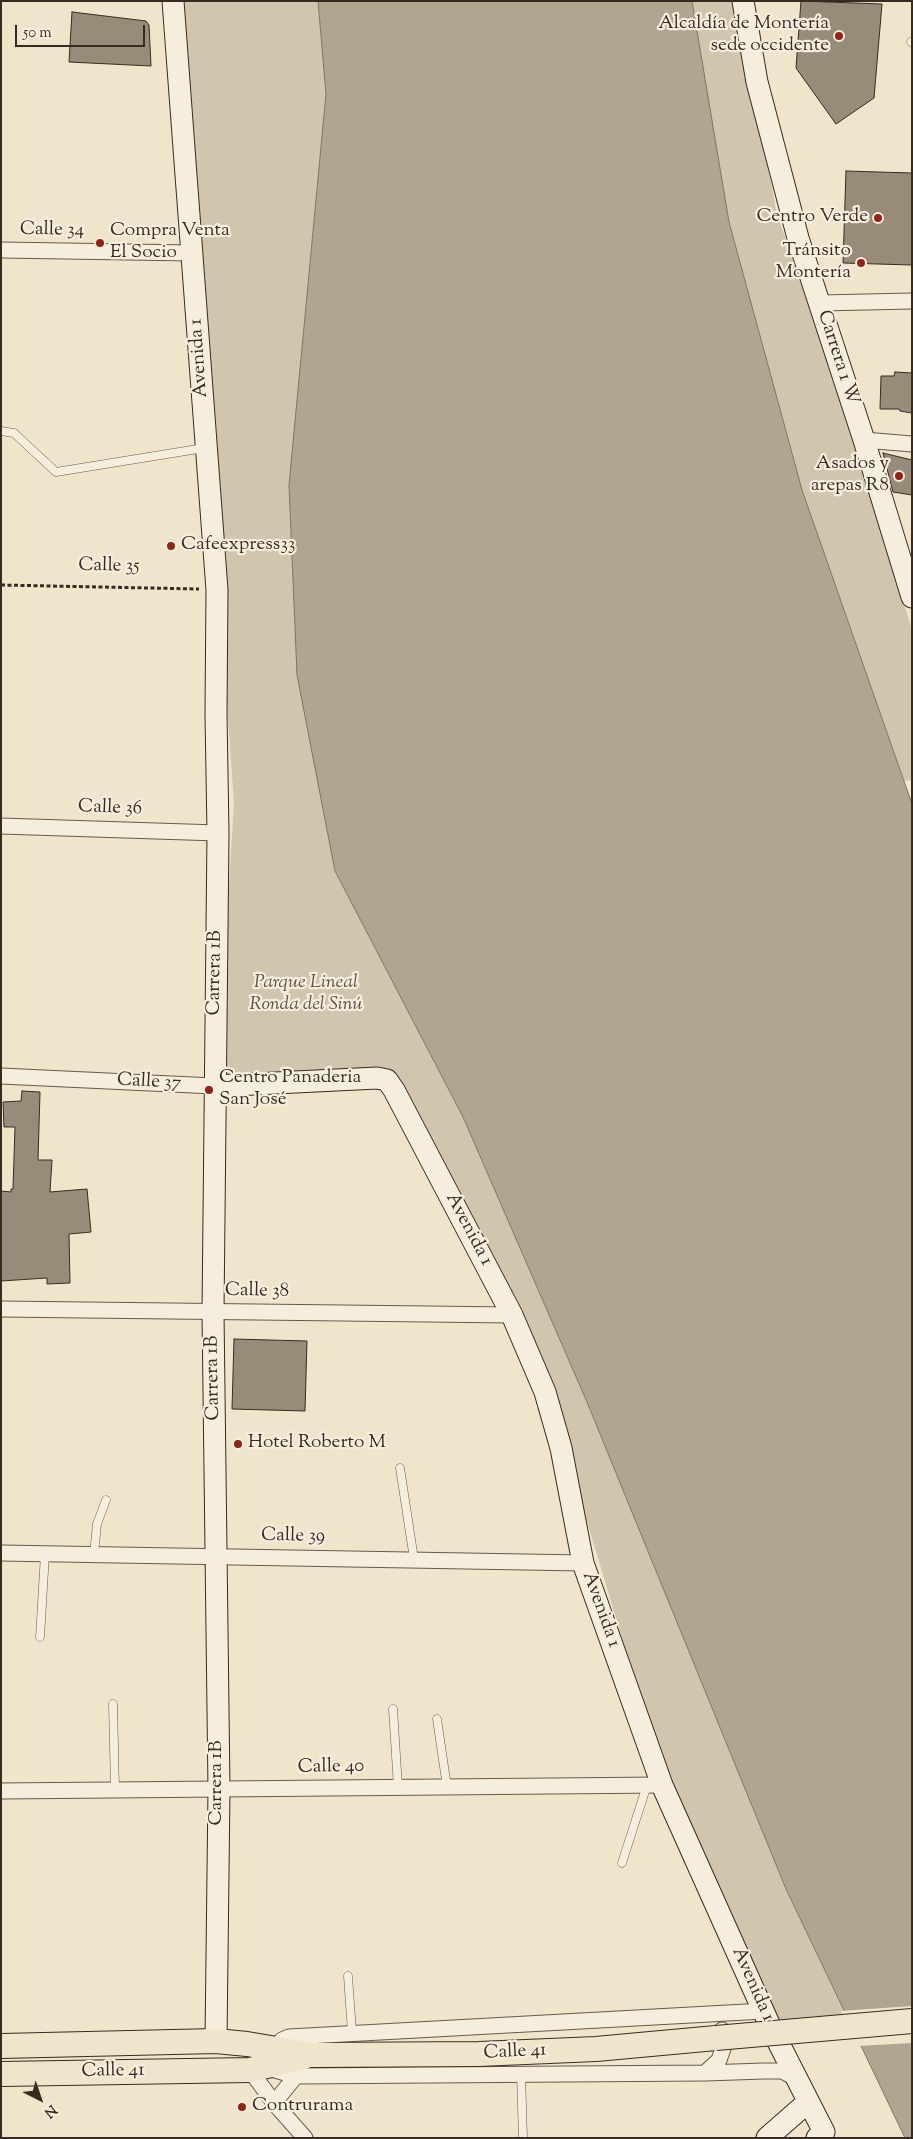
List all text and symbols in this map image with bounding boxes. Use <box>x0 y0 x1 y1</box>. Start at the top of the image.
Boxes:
place label: Alcaldía de Montería sede occidente <box>658 14 829 58</box>
scale bar <box>18 15 148 47</box>
text: 50 m <box>23 23 52 44</box>
marker: Alcaldía de Montería sede occidente <box>833 30 845 42</box>
place label: Centro Verde <box>756 207 868 229</box>
marker: Centro Verde <box>872 212 884 224</box>
street label: Calle 34 <box>20 219 84 243</box>
place label: Compra Venta El Socio <box>110 221 230 265</box>
marker: Compra Venta El Socio <box>94 237 106 249</box>
place label: Tránsito Montería <box>776 241 851 285</box>
marker: Tránsito Montería <box>855 257 867 269</box>
street label: Carrera 1 W <box>811 308 863 408</box>
street label: Avenida 1 <box>186 318 214 398</box>
place label: Asados y arepas R8 <box>811 454 889 498</box>
marker: Asados y arepas R8 <box>893 470 905 482</box>
place label: Cafeexpress33 <box>181 535 296 557</box>
marker: Cafeexpress33 <box>165 540 177 552</box>
street label: Calle 35 <box>78 555 140 579</box>
street label: Calle 36 <box>78 796 142 822</box>
street label: Carrera 1B <box>204 930 228 1016</box>
park label: Parque Lineal Ronda del Sinú <box>250 973 362 1017</box>
place label: Centro Panaderia San José <box>219 1068 361 1112</box>
street label: Calle 37 <box>116 1070 182 1096</box>
marker: Centro Panaderia San José <box>203 1084 215 1096</box>
street label: Avenida 1 <box>439 1190 497 1270</box>
street label: Calle 38 <box>225 1280 289 1304</box>
street label: Carrera 1B <box>202 1335 226 1421</box>
place label: Hotel Roberto M <box>248 1433 386 1455</box>
marker: Hotel Roberto M <box>232 1438 244 1450</box>
street label: Calle 39 <box>261 1525 325 1549</box>
street label: Avenida 1 <box>576 1569 624 1651</box>
street label: Carrera 1B <box>207 1740 229 1826</box>
street label: Calle 40 <box>298 1756 364 1780</box>
street label: Avenida 1 <box>725 1944 779 2026</box>
street label: Calle 41 <box>483 2040 547 2066</box>
street label: Calle 41 <box>81 2060 145 2084</box>
north arrow <box>15 2074 65 2124</box>
place label: Contrurama <box>252 2096 353 2118</box>
text: N <box>39 2099 61 2122</box>
marker: Contrurama <box>236 2101 248 2113</box>

